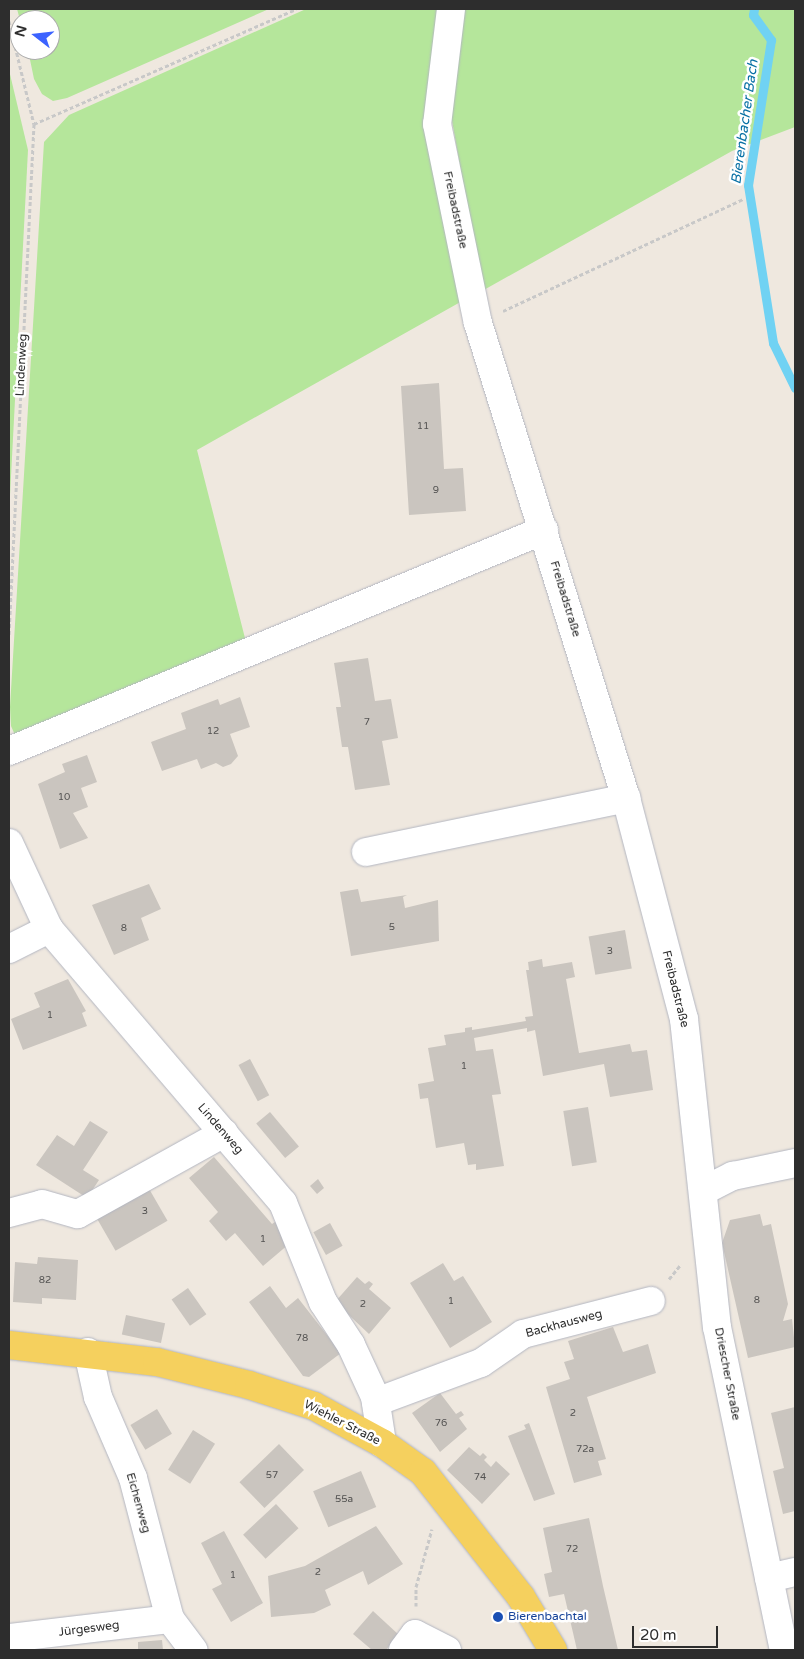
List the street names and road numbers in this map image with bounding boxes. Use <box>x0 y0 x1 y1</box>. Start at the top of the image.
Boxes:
street label: Freibadstraße <box>440 170 470 250</box>
street label: Lindenweg <box>13 333 31 397</box>
street label: Freibadstraße <box>547 559 583 639</box>
street label: Freibadstraße <box>658 949 692 1029</box>
street label: Lindenweg <box>194 1101 246 1157</box>
street label: Backhausweg <box>524 1307 604 1341</box>
street label: Driescher Straße <box>711 1326 743 1422</box>
street label: Wiehler Straße <box>301 1398 383 1448</box>
street label: Eichenweg <box>123 1471 153 1535</box>
street label: Jürgesweg <box>58 1618 120 1640</box>

